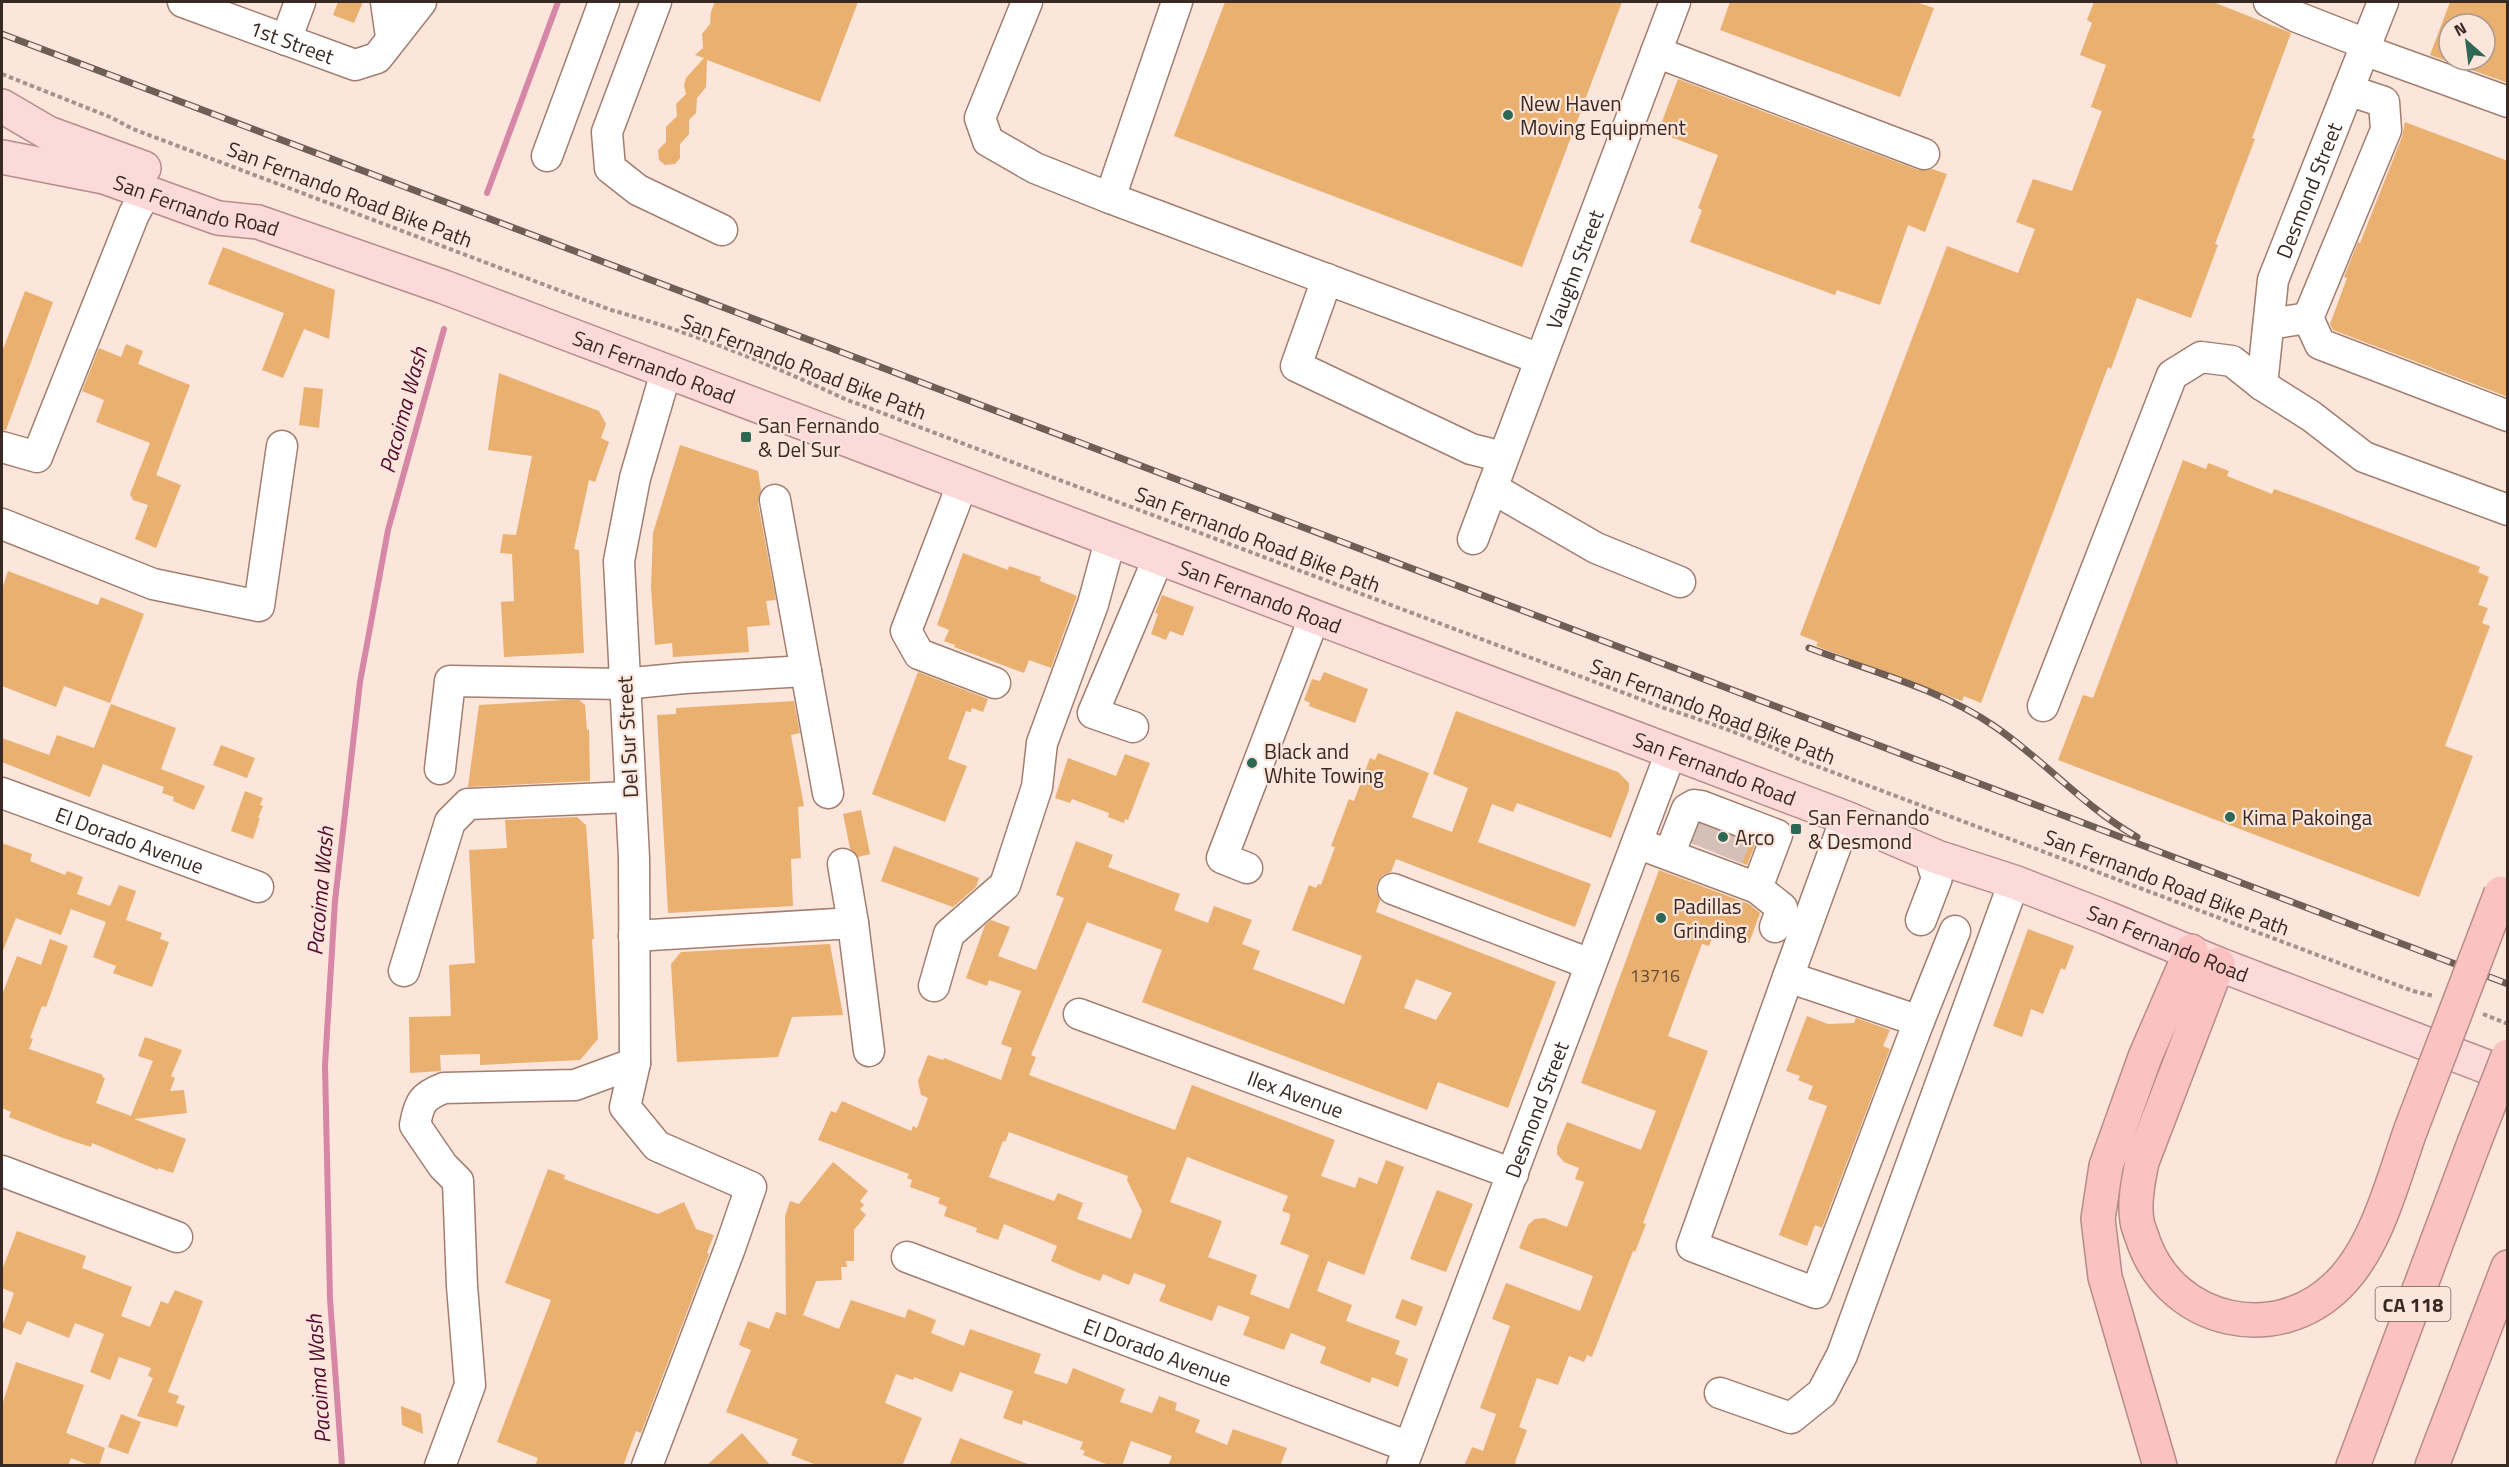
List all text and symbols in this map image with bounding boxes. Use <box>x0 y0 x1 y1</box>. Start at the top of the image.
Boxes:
street label: 1st Street <box>245 12 339 72</box>
north arrow <box>2437 12 2497 72</box>
text: N <box>2449 16 2470 42</box>
place label: New Haven Moving Equipment <box>1520 87 1686 143</box>
marker: New Haven Moving Equipment <box>1501 108 1515 122</box>
street label: Desmond Street <box>2267 117 2350 263</box>
street label: San Fernando Road Bike Path <box>223 132 477 256</box>
street label: San Fernando Road <box>109 166 284 244</box>
street label: Vaughn Street <box>1537 204 1612 334</box>
street label: San Fernando Road Bike Path <box>677 304 931 428</box>
street label: San Fernando Road <box>568 321 740 412</box>
water label: Pacoima Wash <box>370 342 436 477</box>
place label: San Fernando & Del Sur <box>758 409 880 465</box>
marker: San Fernando & Del Sur <box>739 430 753 444</box>
street label: San Fernando Road Bike Path <box>1132 481 1384 597</box>
street label: San Fernando Road <box>1175 554 1345 640</box>
street label: San Fernando Road Bike Path <box>1587 653 1839 769</box>
street label: Del Sur Street <box>608 675 646 799</box>
street label: San Fernando Road <box>1630 726 1800 812</box>
place label: Black and White Towing <box>1264 735 1384 791</box>
marker: Black and White Towing <box>1245 756 1259 770</box>
street label: El Dorado Avenue <box>51 798 208 882</box>
place label: San Fernando & Desmond <box>1808 801 1930 857</box>
place label: Kima Pakoinga <box>2242 801 2373 833</box>
marker: Kima Pakoinga <box>2223 810 2237 824</box>
street label: San Fernando Road Bike Path <box>2040 820 2294 944</box>
place label: Arco <box>1735 821 1775 853</box>
marker: San Fernando & Desmond <box>1789 822 1803 836</box>
water label: Pacoima Wash <box>297 824 343 957</box>
marker: Arco <box>1716 830 1730 844</box>
place label: Padillas Grinding <box>1673 890 1747 946</box>
street label: San Fernando Road <box>2082 896 2253 990</box>
marker: Padillas Grinding <box>1654 911 1668 925</box>
house number: 13716 <box>1630 962 1680 989</box>
street label: Desmond Street <box>1496 1036 1577 1182</box>
street label: Ilex Avenue <box>1243 1062 1348 1126</box>
road number: CA 118 <box>2376 1287 2450 1321</box>
street label: El Dorado Avenue <box>1079 1309 1236 1394</box>
water label: Pacoima Wash <box>296 1312 339 1445</box>

